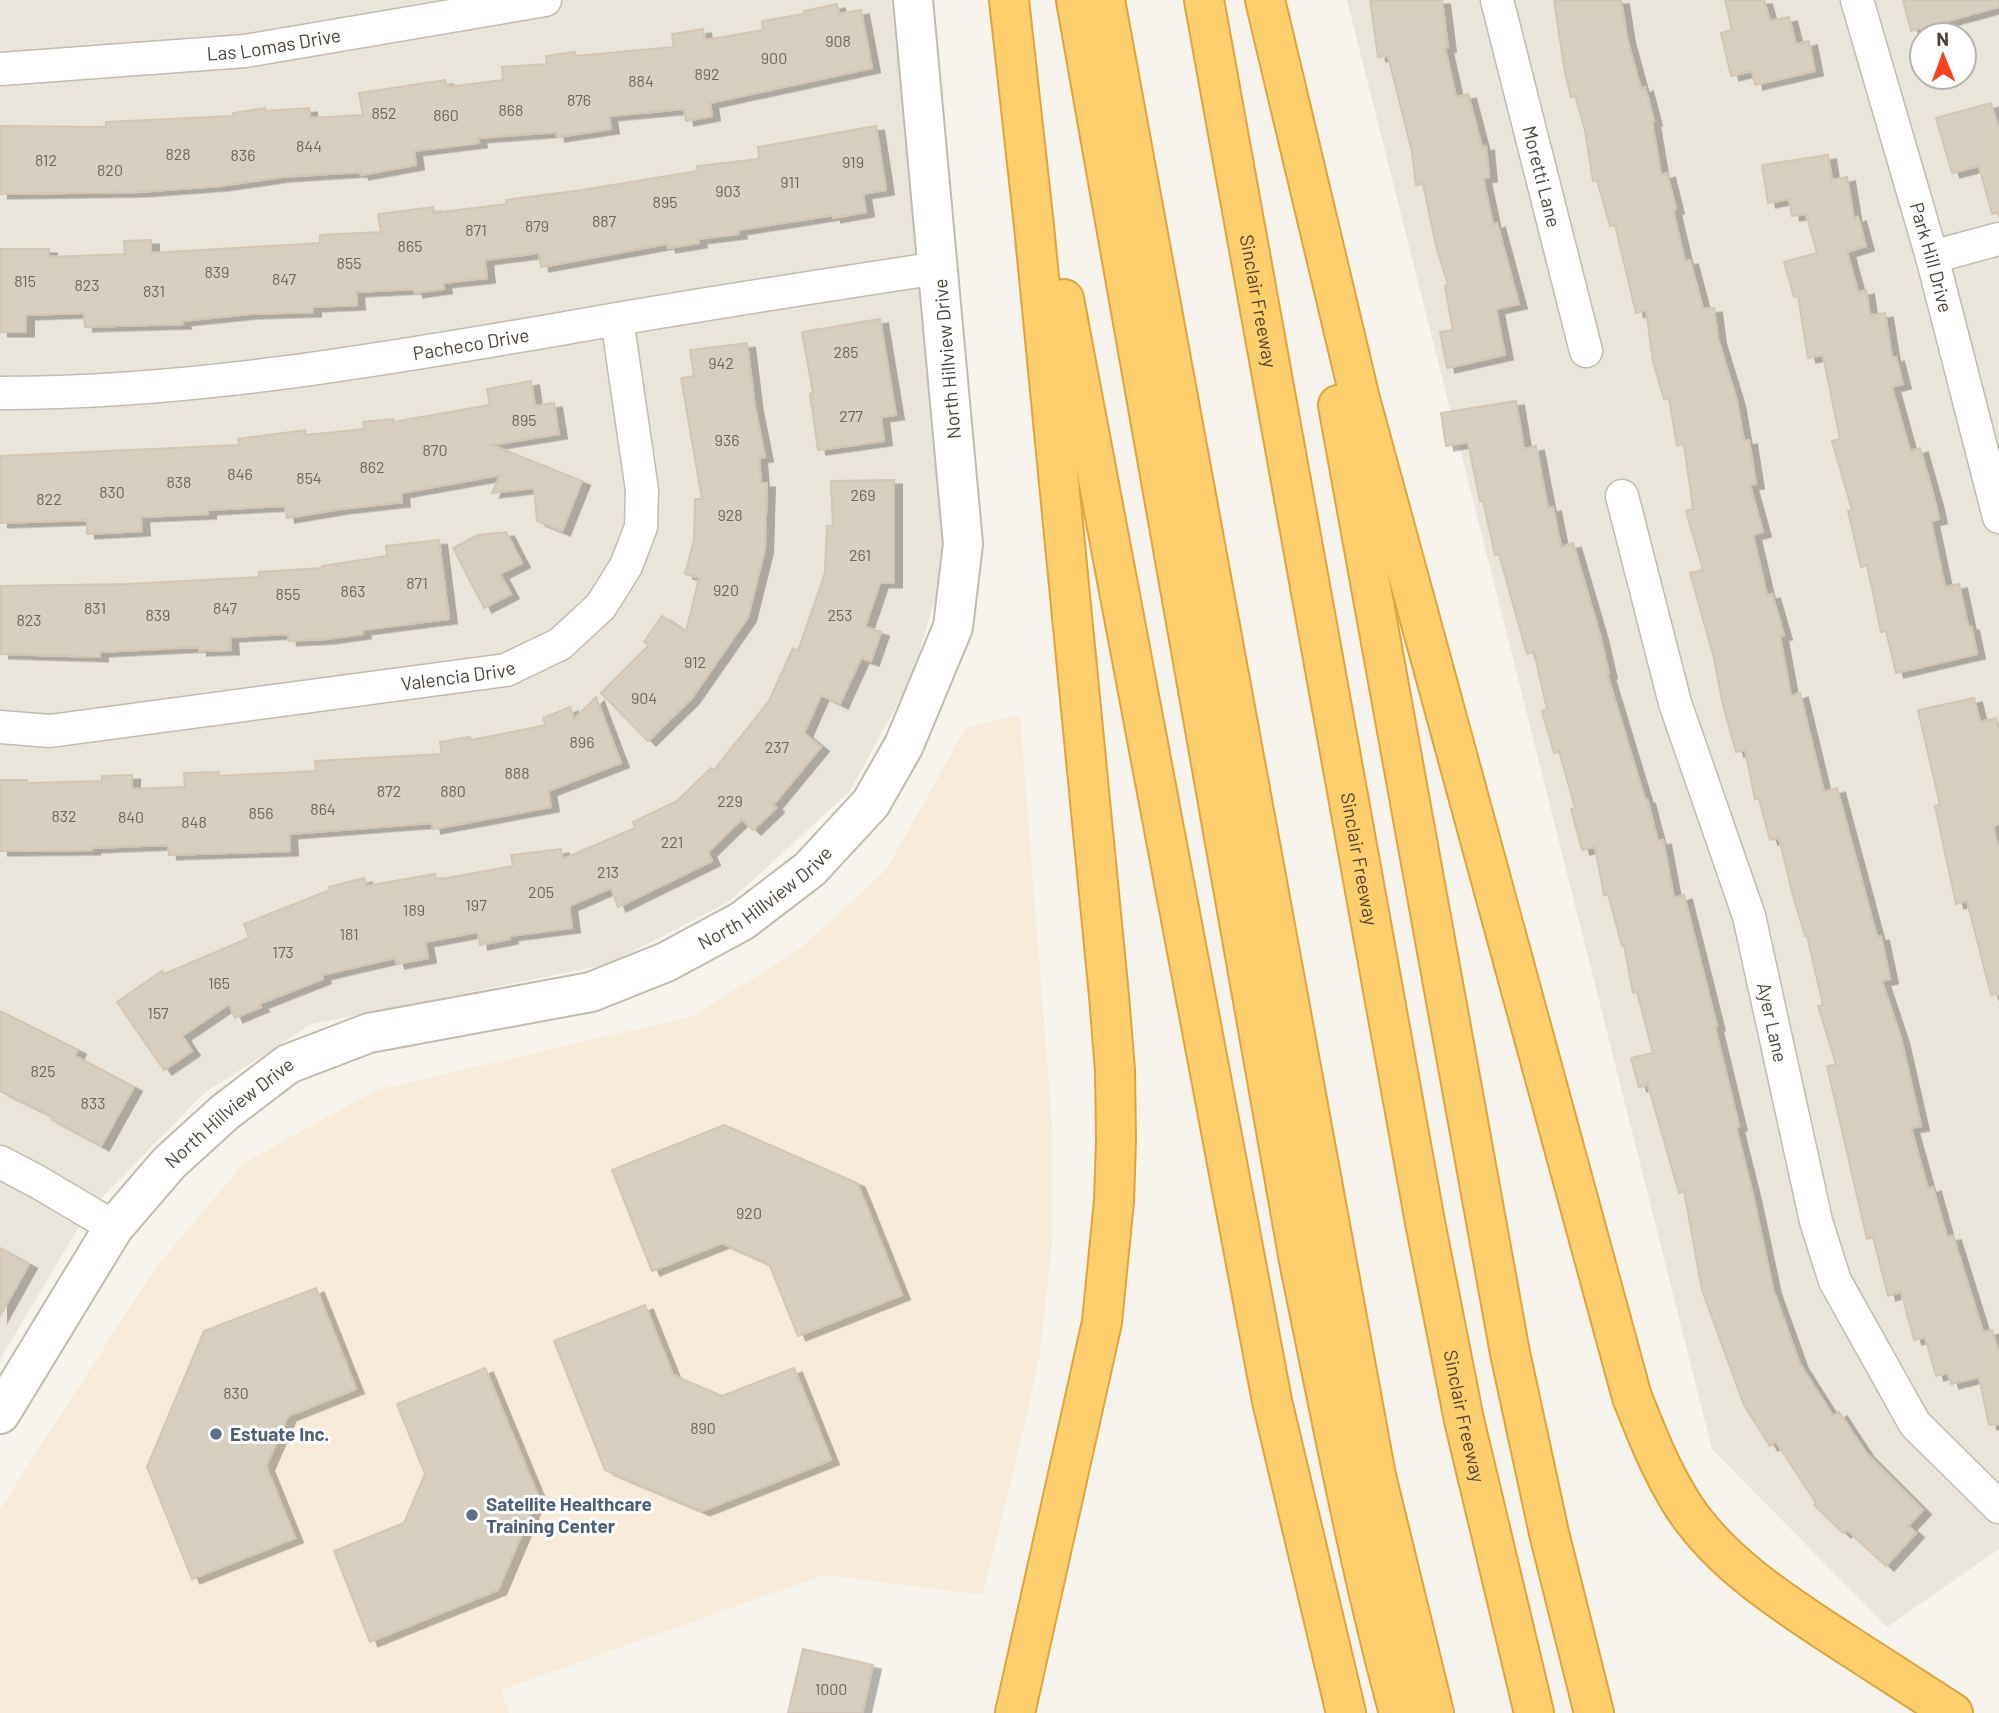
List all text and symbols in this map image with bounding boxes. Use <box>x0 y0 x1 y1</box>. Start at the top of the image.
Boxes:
north arrow <box>1908 21 1978 91</box>
street label: Las Lomas Drive <box>206 23 343 65</box>
text: N <box>1936 27 1949 50</box>
house number: 908 <box>825 31 851 50</box>
house number: 900 <box>761 48 787 67</box>
house number: 892 <box>694 64 720 83</box>
house number: 884 <box>628 71 654 90</box>
house number: 876 <box>567 90 591 109</box>
house number: 868 <box>499 100 523 119</box>
house number: 852 <box>371 103 397 122</box>
house number: 860 <box>433 105 459 124</box>
street label: Moretti Lane <box>1518 123 1566 230</box>
house number: 844 <box>296 136 322 155</box>
house number: 828 <box>165 144 191 163</box>
house number: 836 <box>231 145 255 164</box>
house number: 812 <box>35 150 57 169</box>
house number: 919 <box>842 152 864 171</box>
house number: 820 <box>97 160 123 179</box>
house number: 911 <box>780 172 800 191</box>
house number: 903 <box>715 181 741 200</box>
house number: 895 <box>653 192 677 211</box>
street label: Park Hill Drive <box>1906 199 1958 315</box>
house number: 887 <box>592 211 617 230</box>
house number: 879 <box>525 216 549 235</box>
house number: 871 <box>465 220 487 239</box>
street label: Sinclair Freeway <box>1236 233 1282 370</box>
house number: 865 <box>398 236 422 255</box>
house number: 855 <box>337 253 361 272</box>
house number: 839 <box>205 262 229 281</box>
house number: 847 <box>272 269 297 288</box>
house number: 815 <box>14 271 36 290</box>
house number: 823 <box>74 275 100 294</box>
street label: North Hillview Drive <box>928 278 965 440</box>
house number: 831 <box>143 281 165 300</box>
street label: Pacheco Drive <box>411 322 531 365</box>
house number: 285 <box>833 342 859 361</box>
house number: 942 <box>708 353 734 372</box>
house number: 277 <box>839 406 863 425</box>
house number: 895 <box>512 410 536 429</box>
house number: 936 <box>715 430 739 449</box>
house number: 870 <box>423 440 447 459</box>
house number: 862 <box>359 457 385 476</box>
house number: 846 <box>227 464 253 483</box>
house number: 854 <box>296 468 322 487</box>
house number: 838 <box>167 472 191 491</box>
house number: 830 <box>99 482 125 501</box>
house number: 269 <box>850 485 876 504</box>
house number: 822 <box>36 489 62 508</box>
house number: 928 <box>717 505 743 524</box>
house number: 261 <box>849 545 871 564</box>
house number: 871 <box>406 573 428 592</box>
house number: 920 <box>713 580 739 599</box>
house number: 863 <box>341 581 365 600</box>
house number: 855 <box>276 584 300 603</box>
house number: 831 <box>84 598 106 617</box>
house number: 847 <box>213 598 238 617</box>
house number: 839 <box>146 605 170 624</box>
house number: 253 <box>827 605 853 624</box>
house number: 823 <box>16 610 42 629</box>
house number: 912 <box>684 652 706 671</box>
street label: Valencia Drive <box>399 655 519 695</box>
house number: 904 <box>631 688 657 707</box>
house number: 896 <box>570 732 594 751</box>
house number: 237 <box>765 737 790 756</box>
house number: 888 <box>504 763 530 782</box>
house number: 872 <box>377 781 401 800</box>
house number: 880 <box>440 781 466 800</box>
house number: 229 <box>717 791 743 810</box>
street label: Sinclair Freeway <box>1337 791 1383 928</box>
house number: 864 <box>310 799 336 818</box>
house number: 856 <box>249 803 273 822</box>
house number: 832 <box>51 806 77 825</box>
house number: 840 <box>118 807 144 826</box>
house number: 848 <box>181 812 207 831</box>
house number: 221 <box>661 832 683 851</box>
street label: North Hillview Drive <box>694 841 836 954</box>
house number: 213 <box>597 862 619 881</box>
house number: 205 <box>528 882 554 901</box>
house number: 197 <box>465 895 487 914</box>
house number: 189 <box>403 900 425 919</box>
house number: 181 <box>339 924 359 943</box>
house number: 173 <box>272 942 294 961</box>
house number: 165 <box>208 973 230 992</box>
street label: Ayer Lane <box>1753 980 1793 1064</box>
house number: 157 <box>147 1003 169 1022</box>
street label: North Hillview Drive <box>159 1052 298 1172</box>
house number: 825 <box>30 1061 56 1080</box>
house number: 833 <box>81 1093 105 1112</box>
house number: 920 <box>736 1203 762 1222</box>
street label: Sinclair Freeway <box>1439 1348 1491 1485</box>
house number: 830 <box>223 1383 249 1402</box>
house number: 890 <box>690 1418 716 1437</box>
place label: Estuate Inc. <box>230 1422 330 1445</box>
marker: Estuate Inc. <box>208 1426 224 1442</box>
place label: Satellite Healthcare Training Center <box>486 1492 652 1537</box>
marker: Satellite Healthcare Training Center <box>464 1507 480 1523</box>
house number: 1000 <box>815 1679 847 1698</box>

